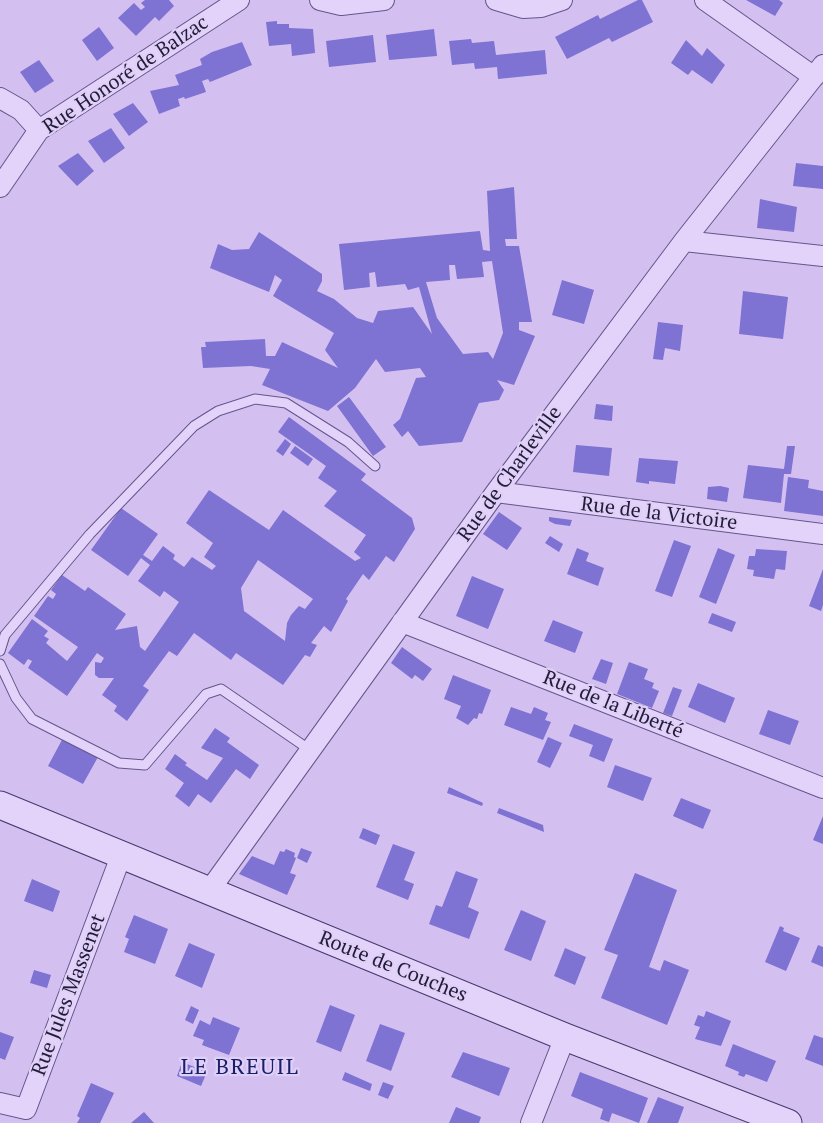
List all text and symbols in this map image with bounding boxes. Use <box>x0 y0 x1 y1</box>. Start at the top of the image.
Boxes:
street label: Rue Honoré de Balzac <box>39 11 213 139</box>
street label: Rue de Charleville <box>453 402 567 546</box>
street label: Rue de la Victoire <box>579 492 739 536</box>
street label: Rue de la Liberté <box>539 666 687 744</box>
street label: Rue Jules Massenet <box>27 911 111 1079</box>
street label: Route de Couches <box>315 926 471 1008</box>
district label: LE BREUIL <box>181 1055 299 1081</box>

